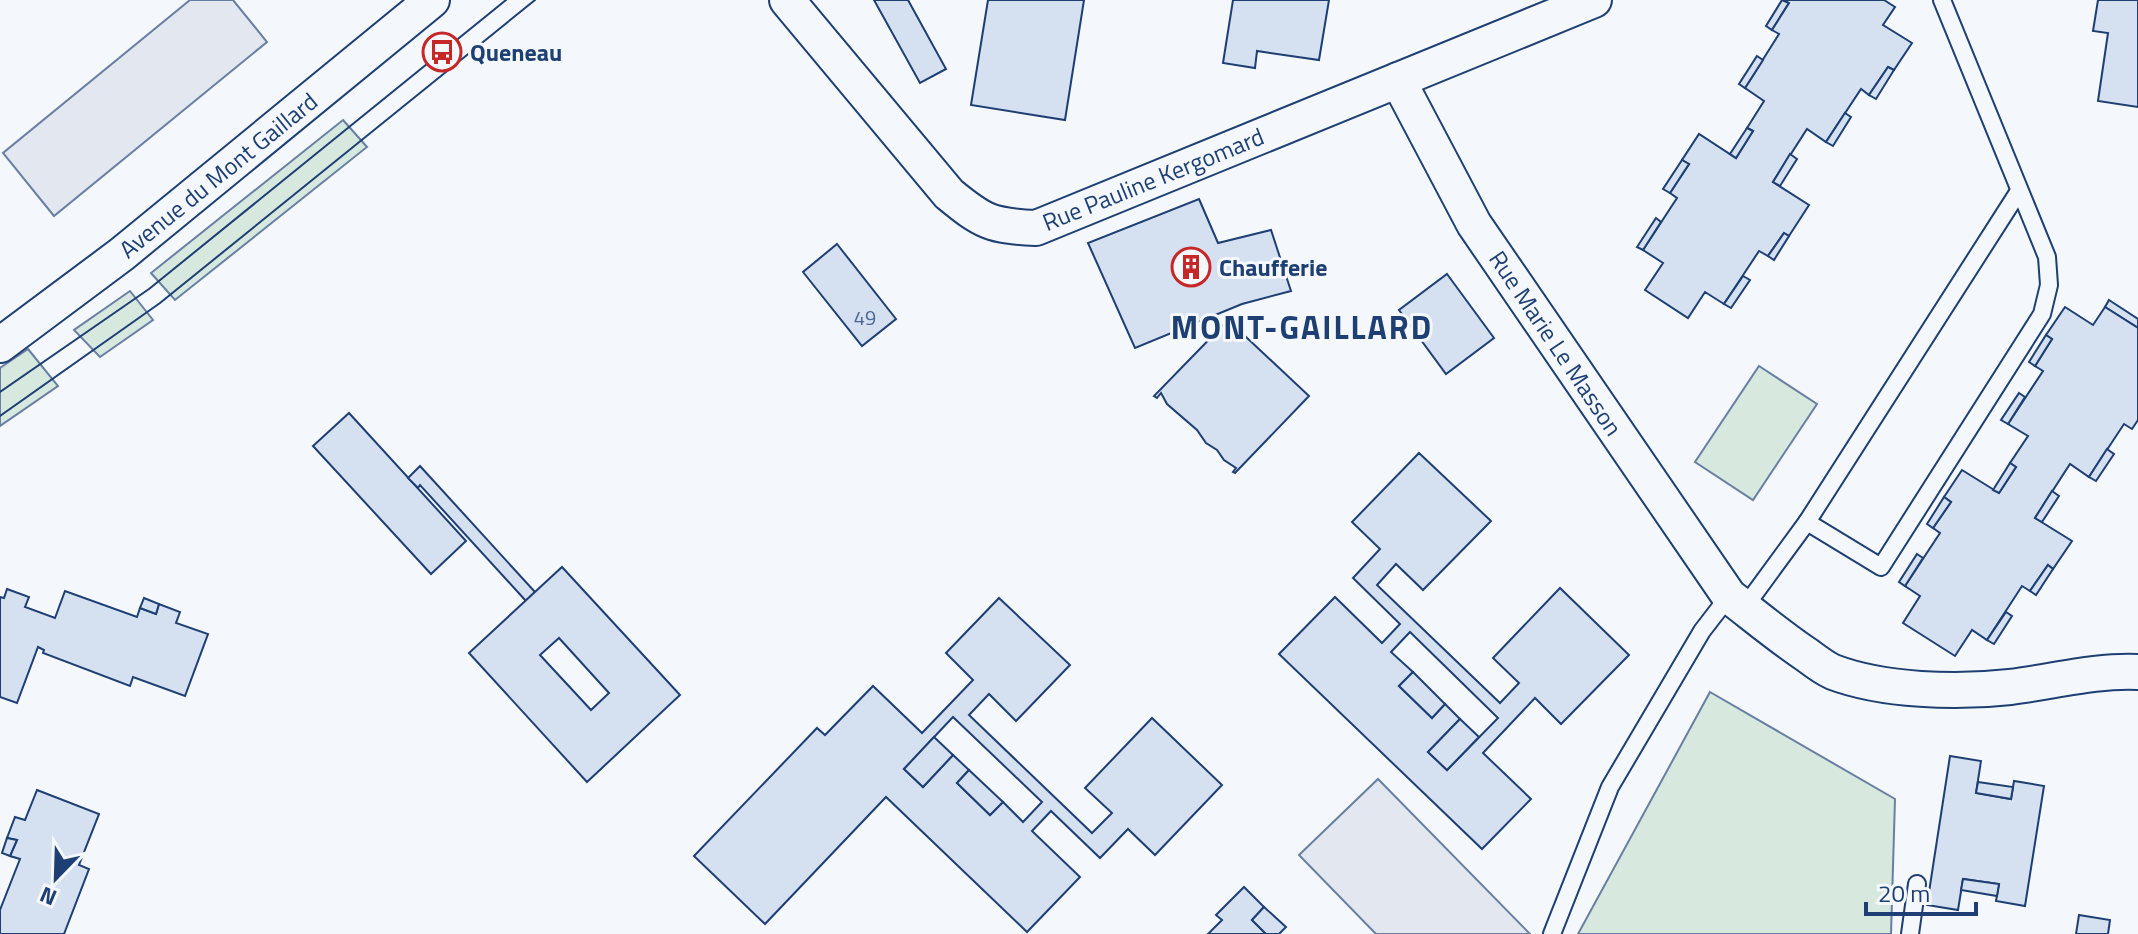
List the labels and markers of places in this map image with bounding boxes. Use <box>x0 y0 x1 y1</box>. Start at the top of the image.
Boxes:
bus stop icon: Queneau <box>421 31 463 73</box>
place label: Queneau <box>470 34 562 70</box>
building icon: Chaufferie <box>1170 246 1212 288</box>
place label: Chaufferie <box>1219 249 1327 285</box>

